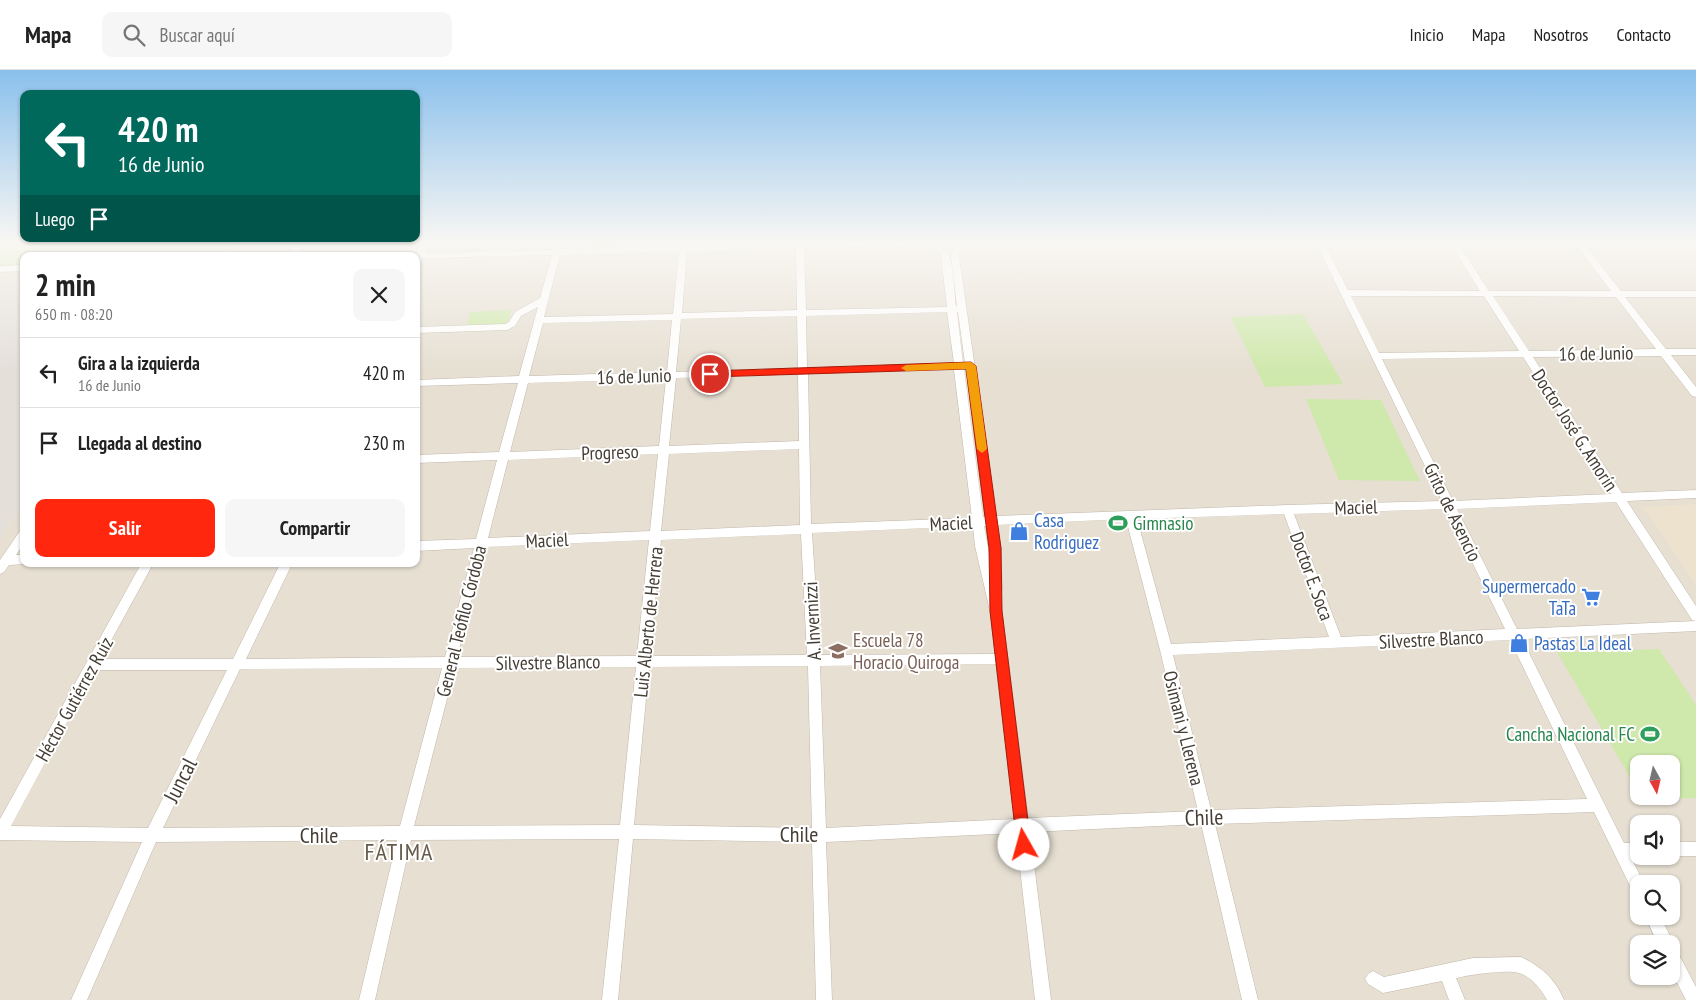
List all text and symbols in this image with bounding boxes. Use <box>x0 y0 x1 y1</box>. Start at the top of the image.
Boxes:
search box <box>102 12 452 57</box>
text: Mapa <box>25 19 72 50</box>
icon: search <box>120 21 148 49</box>
text: Buscar aquí <box>160 23 235 47</box>
text: Inicio <box>1410 23 1444 46</box>
text: Mapa <box>1472 23 1505 46</box>
text: Nosotros <box>1533 23 1588 46</box>
text: Contacto <box>1616 23 1671 46</box>
text: 420 m <box>118 106 199 152</box>
icon: left <box>35 110 100 175</box>
text: 16 de Junio <box>118 150 205 178</box>
icon: arrive <box>85 205 113 233</box>
text: Luego <box>35 207 75 231</box>
text: 2 min <box>35 265 96 304</box>
button: close <box>353 269 405 321</box>
text: 650 m · 08:20 <box>35 304 113 324</box>
street label: 16 de Junio <box>1558 340 1634 366</box>
text: Gira a la izquierda <box>78 351 200 375</box>
pin <box>689 353 731 395</box>
icon: left <box>35 359 63 387</box>
icon: arrive <box>696 360 724 388</box>
text: 420 m <box>363 361 405 385</box>
street label: 16 de Junio <box>596 363 672 389</box>
street label: Doctor José G. Amorín <box>1527 364 1623 496</box>
text: 16 de Junio <box>78 375 141 395</box>
icon: arrive <box>35 429 63 457</box>
text: Llegada al destino <box>78 431 202 455</box>
text: 230 m <box>363 431 405 455</box>
street label: Progreso <box>581 439 639 465</box>
street label: Grito de Asencio <box>1419 459 1487 565</box>
street label: Maciel <box>1334 494 1378 520</box>
button: Salir <box>35 499 215 557</box>
button: Compartir <box>225 499 405 557</box>
place label: Casa Rodriguez <box>1034 508 1099 554</box>
street label: Maciel <box>929 510 974 536</box>
place label: Gimnasio <box>1133 511 1194 535</box>
sports icon: Gimnasio <box>1107 512 1129 534</box>
shop icon: Casa Rodriguez <box>1008 520 1030 542</box>
street label: Maciel <box>525 527 570 553</box>
street label: Doctor E. Soca <box>1285 528 1339 624</box>
street label: General Teófilo Córdoba <box>431 543 491 699</box>
street label: Luis Alberto de Herrera <box>628 545 668 699</box>
place label: Supermercado TaTa <box>1482 574 1576 620</box>
street label: A. Invernizzi <box>798 581 826 661</box>
supermarket icon: Supermercado TaTa <box>1580 586 1602 608</box>
street label: Silvestre Blanco <box>1378 624 1484 654</box>
place label: Escuela 78 Horacio Quiroga <box>853 628 959 674</box>
place label: Pastas La Ideal <box>1534 631 1632 655</box>
street label: Héctor Gutiérrez Ruiz <box>30 632 118 766</box>
shop icon: Pastas La Ideal <box>1508 632 1530 654</box>
school or university icon: Escuela 78 Horacio Quiroga <box>827 640 849 662</box>
street label: Silvestre Blanco <box>495 649 601 675</box>
street label: Osimani y Llerena <box>1158 668 1210 788</box>
place label: Cancha Nacional FC <box>1506 722 1635 746</box>
sports icon: Cancha Nacional FC <box>1639 723 1661 745</box>
street label: Juncal <box>157 752 203 808</box>
north arrow <box>1630 755 1680 805</box>
map controls <box>1630 755 1680 985</box>
street label: Chile <box>1184 802 1224 832</box>
button: sound <box>1630 815 1680 865</box>
position arrow <box>997 818 1049 870</box>
street label: Chile <box>780 820 818 848</box>
street label: Chile <box>300 821 338 849</box>
district label: FÁTIMA <box>365 836 433 867</box>
button: search <box>1630 875 1680 925</box>
button: layers <box>1630 935 1680 985</box>

